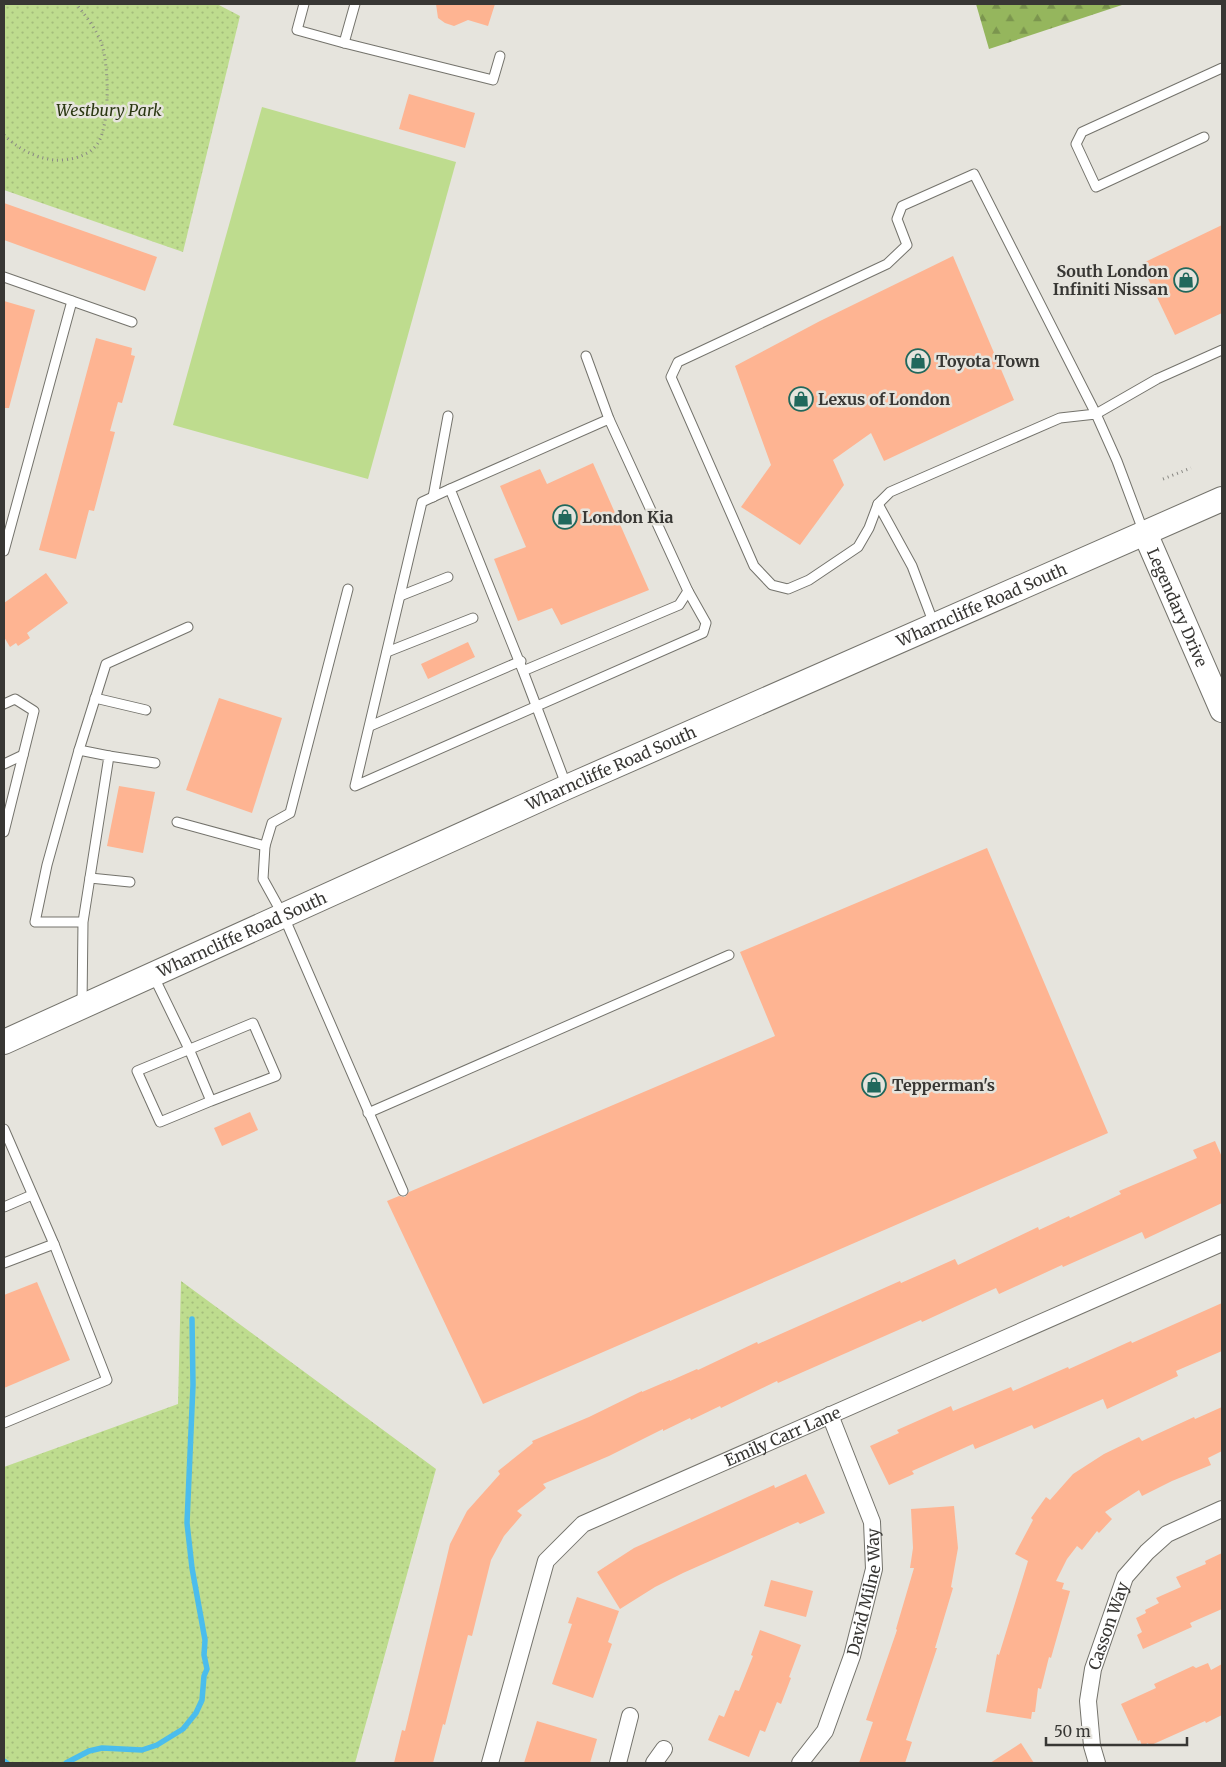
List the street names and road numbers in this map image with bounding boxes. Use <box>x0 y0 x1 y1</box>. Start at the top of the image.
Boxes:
street label: Legendary Drive <box>1143 545 1212 670</box>
street label: Wharncliffe Road South <box>892 558 1070 651</box>
street label: Wharncliffe Road South <box>522 721 699 815</box>
street label: Wharncliffe Road South <box>153 887 330 982</box>
street label: Emily Carr Lane <box>722 1402 844 1470</box>
street label: David Milne Way <box>842 1527 885 1658</box>
street label: Casson Way <box>1084 1579 1133 1672</box>

